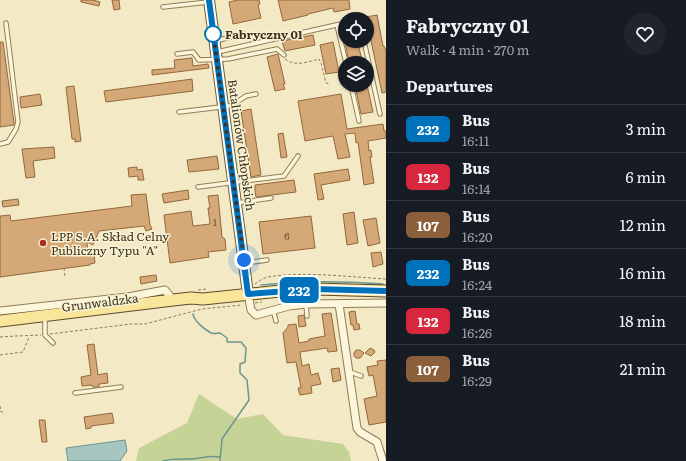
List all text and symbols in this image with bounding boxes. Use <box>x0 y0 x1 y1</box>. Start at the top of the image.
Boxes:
text: Fabryczny 01 <box>406 11 529 39</box>
map controls <box>338 12 374 92</box>
button: locate <box>338 12 374 48</box>
button: heart <box>624 13 666 55</box>
marker: Fabryczny 01 <box>204 25 222 43</box>
place label: Fabryczny 01 <box>225 25 303 43</box>
text: Walk · 4 min · 270 m <box>406 40 529 59</box>
button: layers <box>338 56 374 92</box>
text: Departures <box>406 74 493 97</box>
street label: Batalionów Chłopskich <box>224 78 260 212</box>
text: Bus <box>462 108 490 131</box>
text: 3 min <box>625 117 666 140</box>
text: 232 <box>417 119 439 139</box>
text: 16:11 <box>462 131 489 150</box>
text: Bus <box>462 156 490 179</box>
text: 6 min <box>625 165 666 188</box>
text: 132 <box>418 167 438 187</box>
text: 16:14 <box>462 179 491 198</box>
text: Bus <box>462 204 490 227</box>
text: 12 min <box>620 213 666 236</box>
house number: 1 <box>213 214 217 229</box>
text: 107 <box>417 215 439 235</box>
place label: LPP S.A. Skład Celny Publiczny Typu "A" <box>51 227 169 259</box>
text: 16:20 <box>462 227 493 246</box>
house number: 6 <box>284 228 290 243</box>
marker: LPP S.A. Skład Celny Publiczny Typu "A" <box>38 238 48 248</box>
your location <box>234 250 254 270</box>
text: Bus <box>462 252 490 275</box>
text: 16 min <box>619 261 666 284</box>
text: 232 <box>417 263 439 283</box>
text: 16:24 <box>462 275 492 294</box>
line badge: 232 <box>276 277 322 303</box>
text: 232 <box>288 280 310 300</box>
street label: Grunwaldzka <box>61 288 140 316</box>
text: Bus <box>462 300 490 323</box>
text: 18 min <box>619 309 666 332</box>
text: 132 <box>418 311 438 331</box>
text: 16:26 <box>462 323 492 342</box>
text: Bus <box>462 348 490 371</box>
text: 21 min <box>620 357 666 380</box>
text: 107 <box>417 359 439 379</box>
text: 16:29 <box>462 371 492 390</box>

